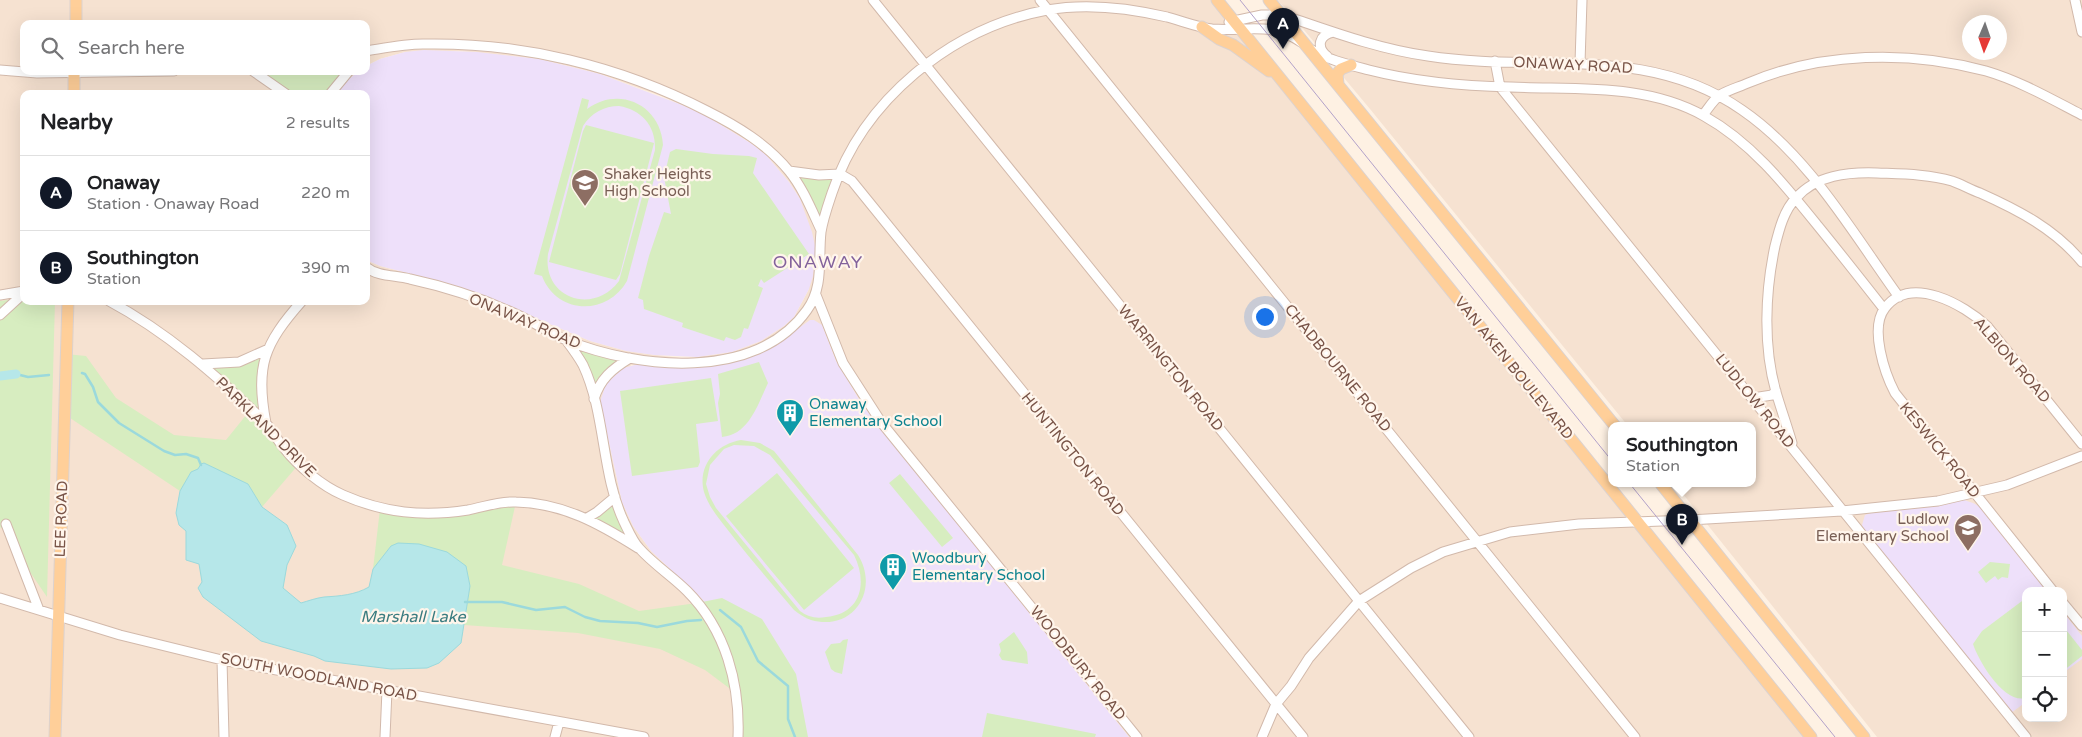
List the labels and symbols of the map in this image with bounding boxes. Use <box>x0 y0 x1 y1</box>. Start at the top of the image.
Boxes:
pin: A <box>1267 8 1299 49</box>
north arrow <box>1962 15 2007 60</box>
street label: ONAWAY ROAD <box>1513 53 1633 77</box>
place label: Shaker Heights High School <box>604 165 712 200</box>
school or university icon: Shaker Heights High School <box>570 168 600 207</box>
district label: ONAWAY <box>773 251 863 273</box>
street label: ONAWAY ROAD <box>467 289 583 353</box>
street label: VAN AKEN BOULEVARD <box>1451 293 1577 443</box>
street label: CHADBOURNE ROAD <box>1281 300 1395 436</box>
street label: WARRINGTON ROAD <box>1114 301 1228 435</box>
your location <box>1252 304 1278 330</box>
street label: ALBION ROAD <box>1970 313 2054 407</box>
street label: LUDLOW ROAD <box>1712 350 1798 452</box>
street label: PARKLAND DRIVE <box>212 373 320 481</box>
street label: HUNTINGTON ROAD <box>1018 389 1128 519</box>
place label: Onaway Elementary School <box>809 395 942 430</box>
building icon: Onaway Elementary School <box>775 398 805 437</box>
street label: KESWICK ROAD <box>1896 399 1984 501</box>
street label: LEE ROAD <box>51 480 71 558</box>
pin: B <box>1666 504 1698 545</box>
place label: Ludlow Elementary School <box>1816 510 1949 545</box>
school or university icon: Ludlow Elementary School <box>1953 513 1983 552</box>
place label: Woodbury Elementary School <box>912 549 1045 584</box>
building icon: Woodbury Elementary School <box>878 552 908 591</box>
street label: WOODBURY ROAD <box>1026 602 1130 724</box>
water label: Marshall Lake <box>361 607 466 627</box>
street label: SOUTH WOODLAND ROAD <box>219 649 419 705</box>

